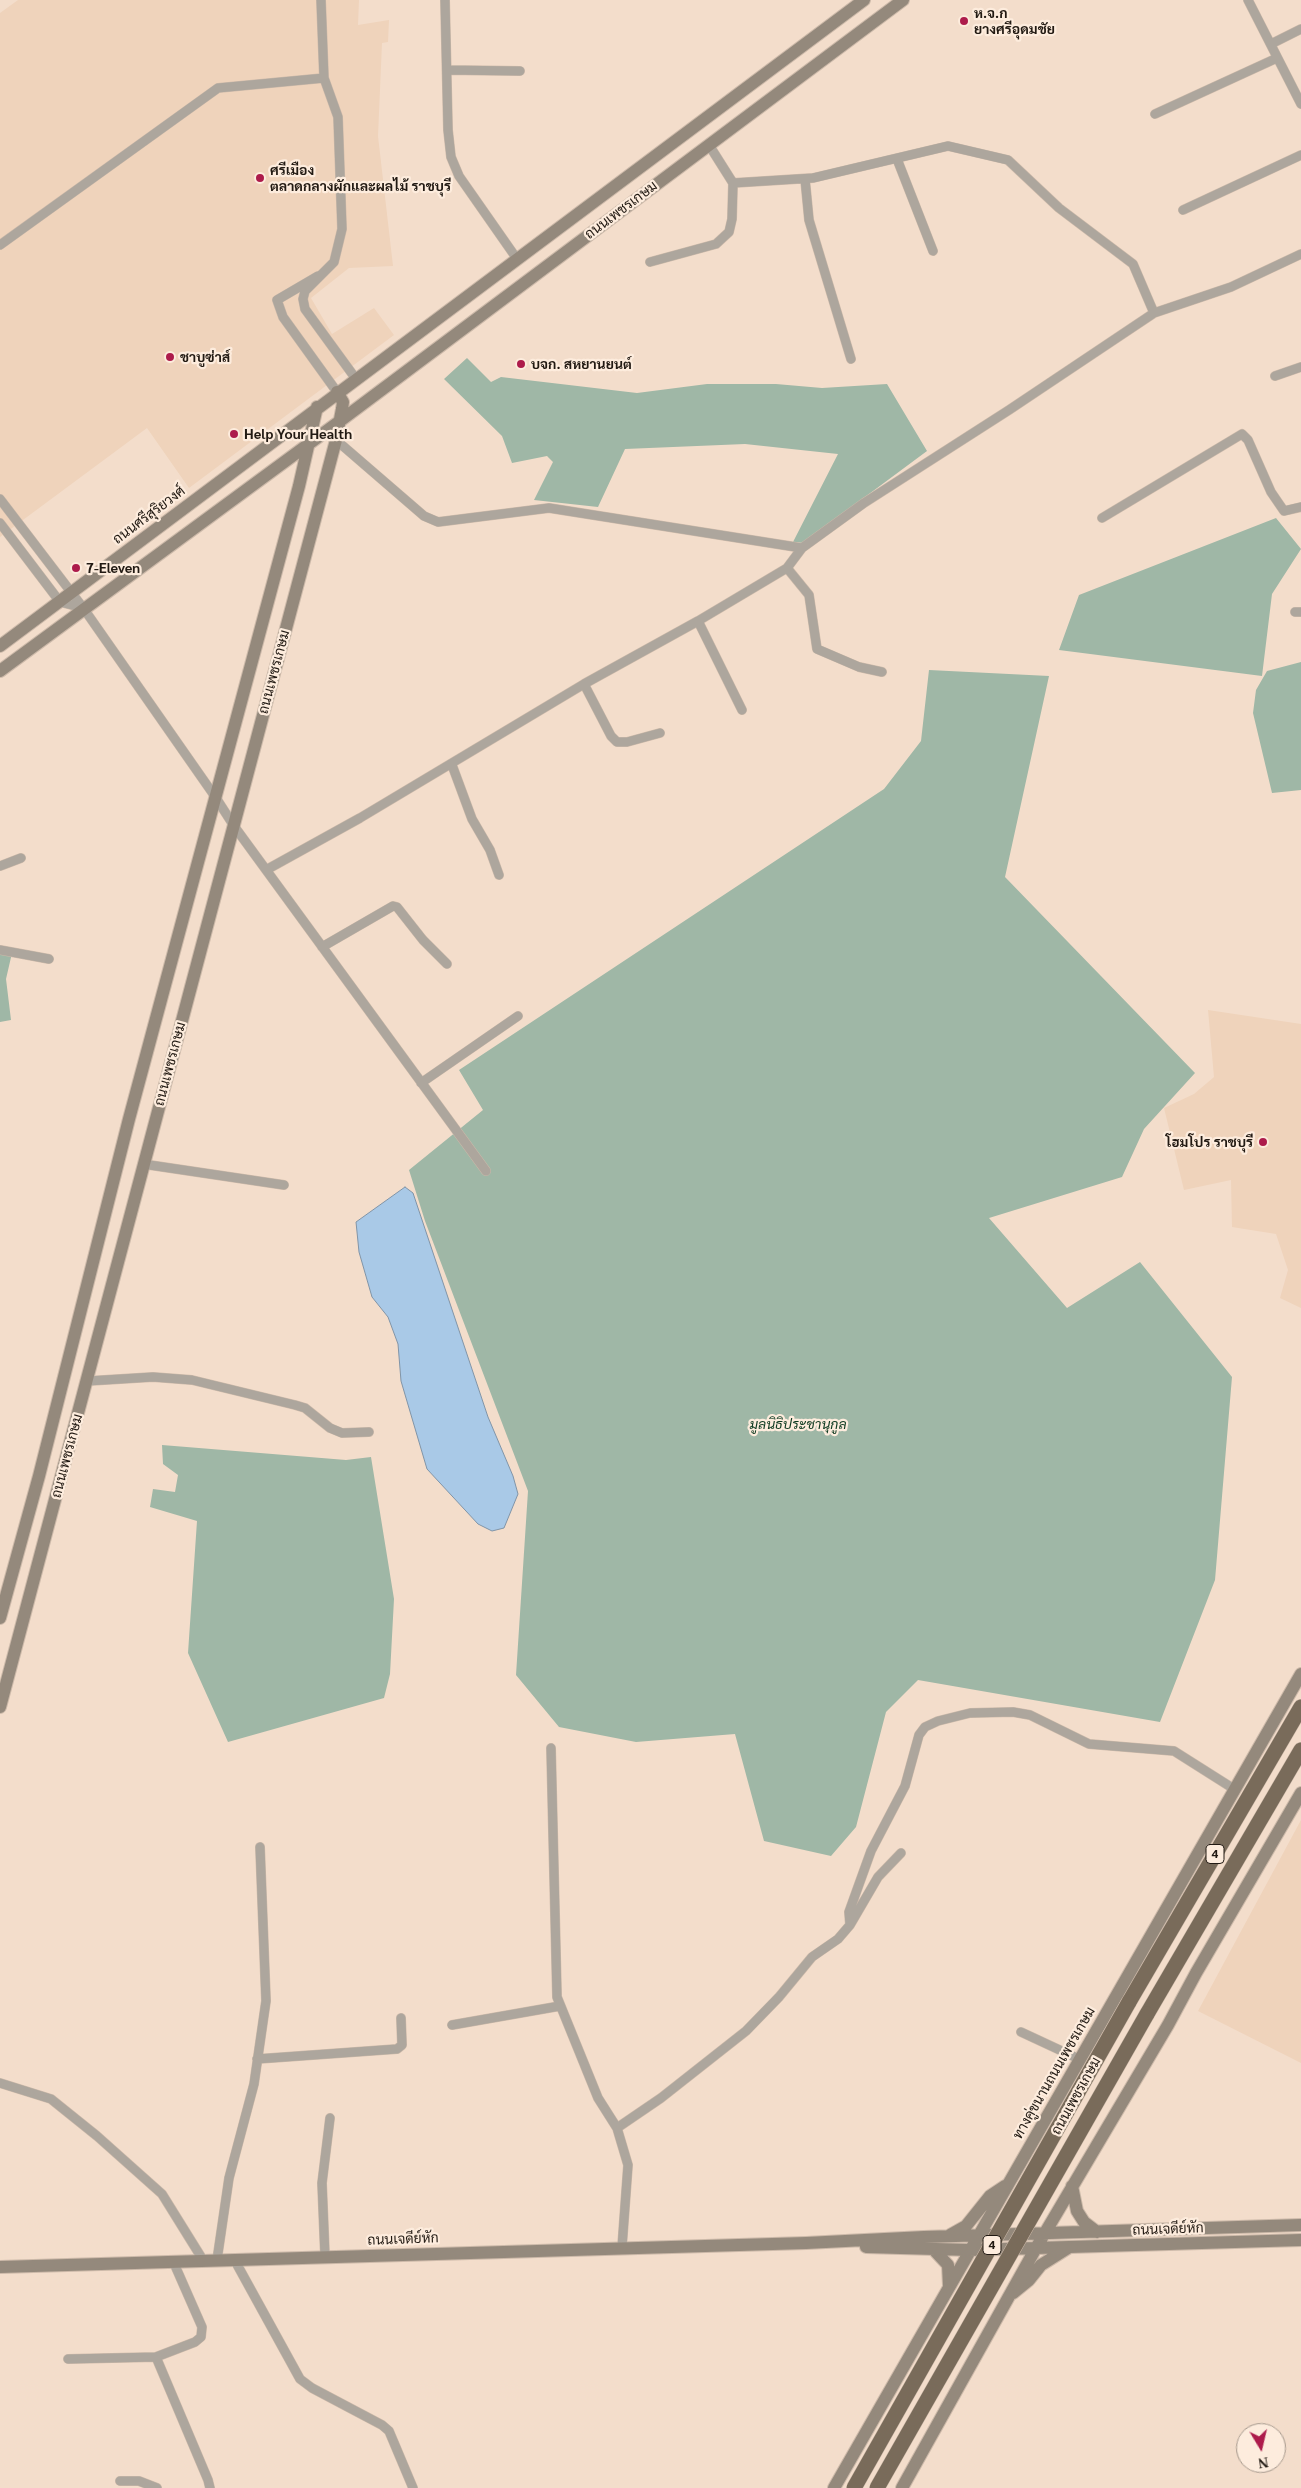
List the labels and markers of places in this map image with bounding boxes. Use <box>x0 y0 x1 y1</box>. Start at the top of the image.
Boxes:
place label: ห.จ.ก ยางศรีอุดมชัย <box>974 5 1055 38</box>
marker: ห.จ.ก ยางศรีอุดมชัย <box>958 15 970 27</box>
place label: ศรีเมือง ตลาดกลางผักและผลไม้ ราชบุรี <box>270 162 451 194</box>
marker: ศรีเมือง ตลาดกลางผักและผลไม้ ราชบุรี <box>254 172 266 184</box>
place label: ชาบูซ่าส์ <box>180 349 230 365</box>
marker: ชาบูซ่าส์ <box>164 351 176 363</box>
place label: บจก. สหยานยนต์ <box>531 356 632 372</box>
marker: บจก. สหยานยนต์ <box>515 358 527 370</box>
place label: Help Your Health <box>244 426 352 442</box>
marker: Help Your Health <box>228 428 240 440</box>
place label: 7-Eleven <box>86 560 140 576</box>
marker: 7-Eleven <box>70 562 82 574</box>
place label: โฮมโปร ราชบุรี <box>1166 1134 1253 1150</box>
marker: โฮมโปร ราชบุรี <box>1257 1136 1269 1148</box>

